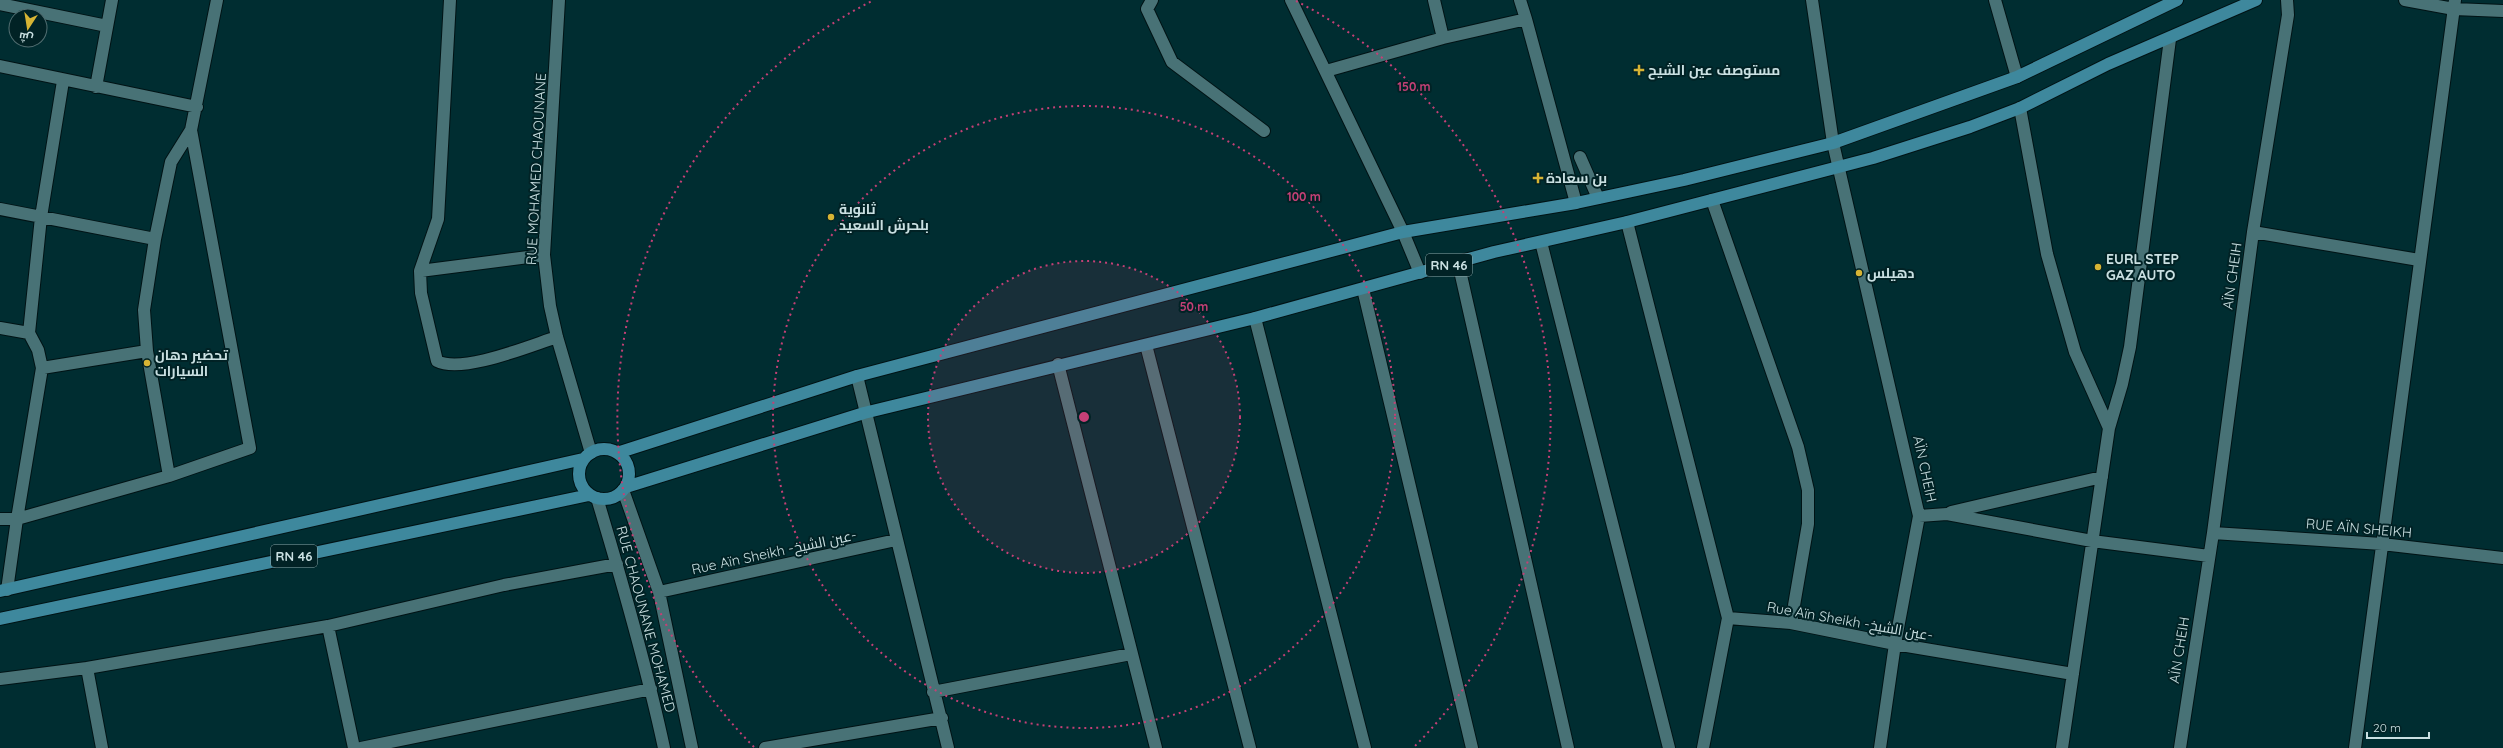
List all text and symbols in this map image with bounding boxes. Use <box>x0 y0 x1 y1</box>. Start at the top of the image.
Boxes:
north arrow <box>8 8 48 48</box>
text: ش <box>18 29 34 46</box>
place label: مستوصف عين الشيح <box>1648 61 1780 80</box>
marker: مستوصف عين الشيح <box>1633 64 1645 76</box>
street label: RUE MOHAMED CHAOUNANE <box>522 72 550 265</box>
text: 150 m <box>1397 79 1431 94</box>
place label: بن سعادة <box>1546 169 1607 187</box>
marker: بن سعادة <box>1533 173 1543 183</box>
text: 100 m <box>1287 189 1321 204</box>
place label: ثانوية بلحرش السعيد <box>839 200 929 234</box>
marker: ثانوية بلحرش السعيد <box>826 212 836 222</box>
street label: AÏN CHEIH <box>2218 241 2246 311</box>
place label: EURL STEP GAZ AUTO <box>2106 250 2179 284</box>
road number: RN 46 <box>1426 254 1472 276</box>
marker: EURL STEP GAZ AUTO <box>2093 262 2103 272</box>
place label: دهيلس <box>1867 264 1915 282</box>
marker: دهيلس <box>1854 268 1864 278</box>
text: 50 m <box>1180 299 1208 314</box>
place label: تحضير دهان السيارات <box>155 346 229 380</box>
marker: تحضير دهان السيارات <box>142 358 152 368</box>
centre of rings <box>1077 410 1091 424</box>
street label: AÏN CHEIH <box>1909 434 1941 504</box>
street label: RUE AÏN SHEIKH <box>2305 514 2413 542</box>
street label: RUE CHAOUNANE MOHAMED <box>612 524 680 714</box>
street label: Rue Aïn Sheikh -عين الشيخ- <box>690 526 858 578</box>
road number: RN 46 <box>271 545 317 567</box>
street label: Rue Aïn Sheikh -عين الشيخ- <box>1766 598 1934 644</box>
street label: AÏN CHEIH <box>2165 615 2193 685</box>
scale bar <box>2367 714 2429 740</box>
text: 20 m <box>2373 720 2401 735</box>

